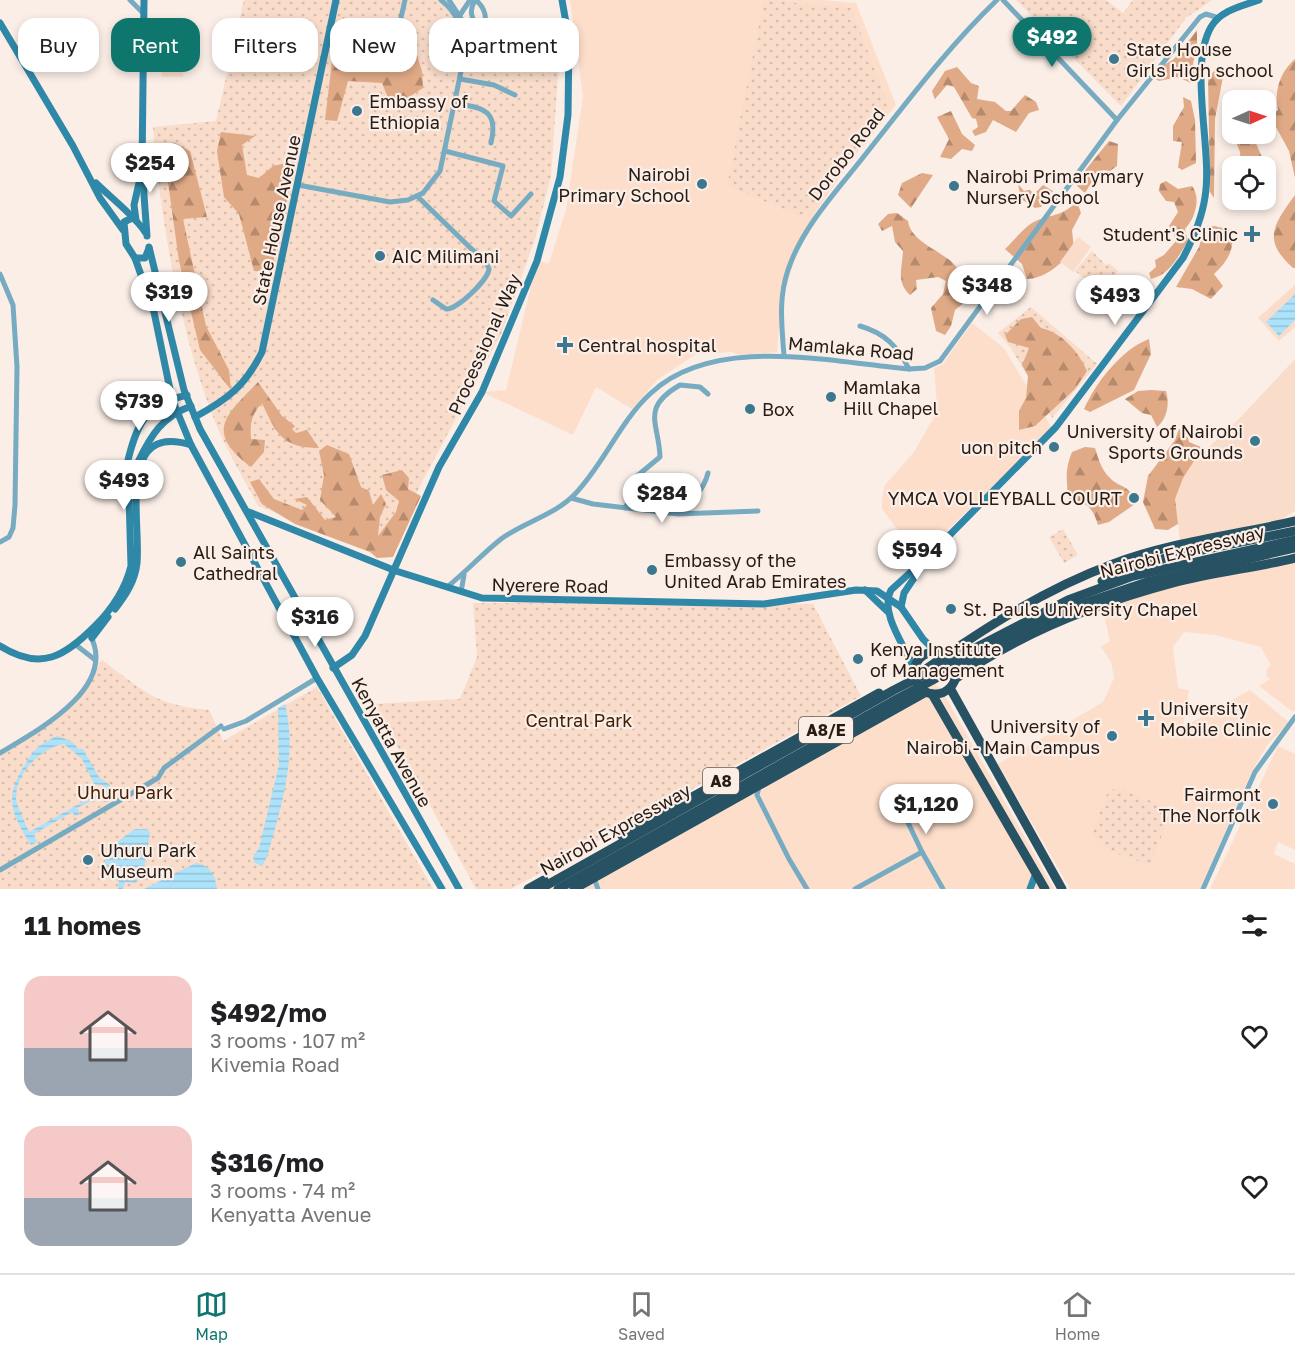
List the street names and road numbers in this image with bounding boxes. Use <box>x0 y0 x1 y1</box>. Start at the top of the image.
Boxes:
street label: Dorobo Road <box>803 103 889 205</box>
street label: State House Avenue <box>247 133 305 307</box>
street label: Processional Way <box>443 270 525 418</box>
street label: Mamlaka Road <box>787 332 915 364</box>
street label: Nairobi Expressway <box>1097 520 1267 582</box>
street label: Nyerere Road <box>491 573 609 597</box>
street label: Kenyatta Avenue <box>347 673 437 811</box>
road number: A8/E <box>799 717 853 743</box>
road number: A8 <box>703 768 739 794</box>
street label: Nairobi Expressway <box>536 778 694 880</box>

